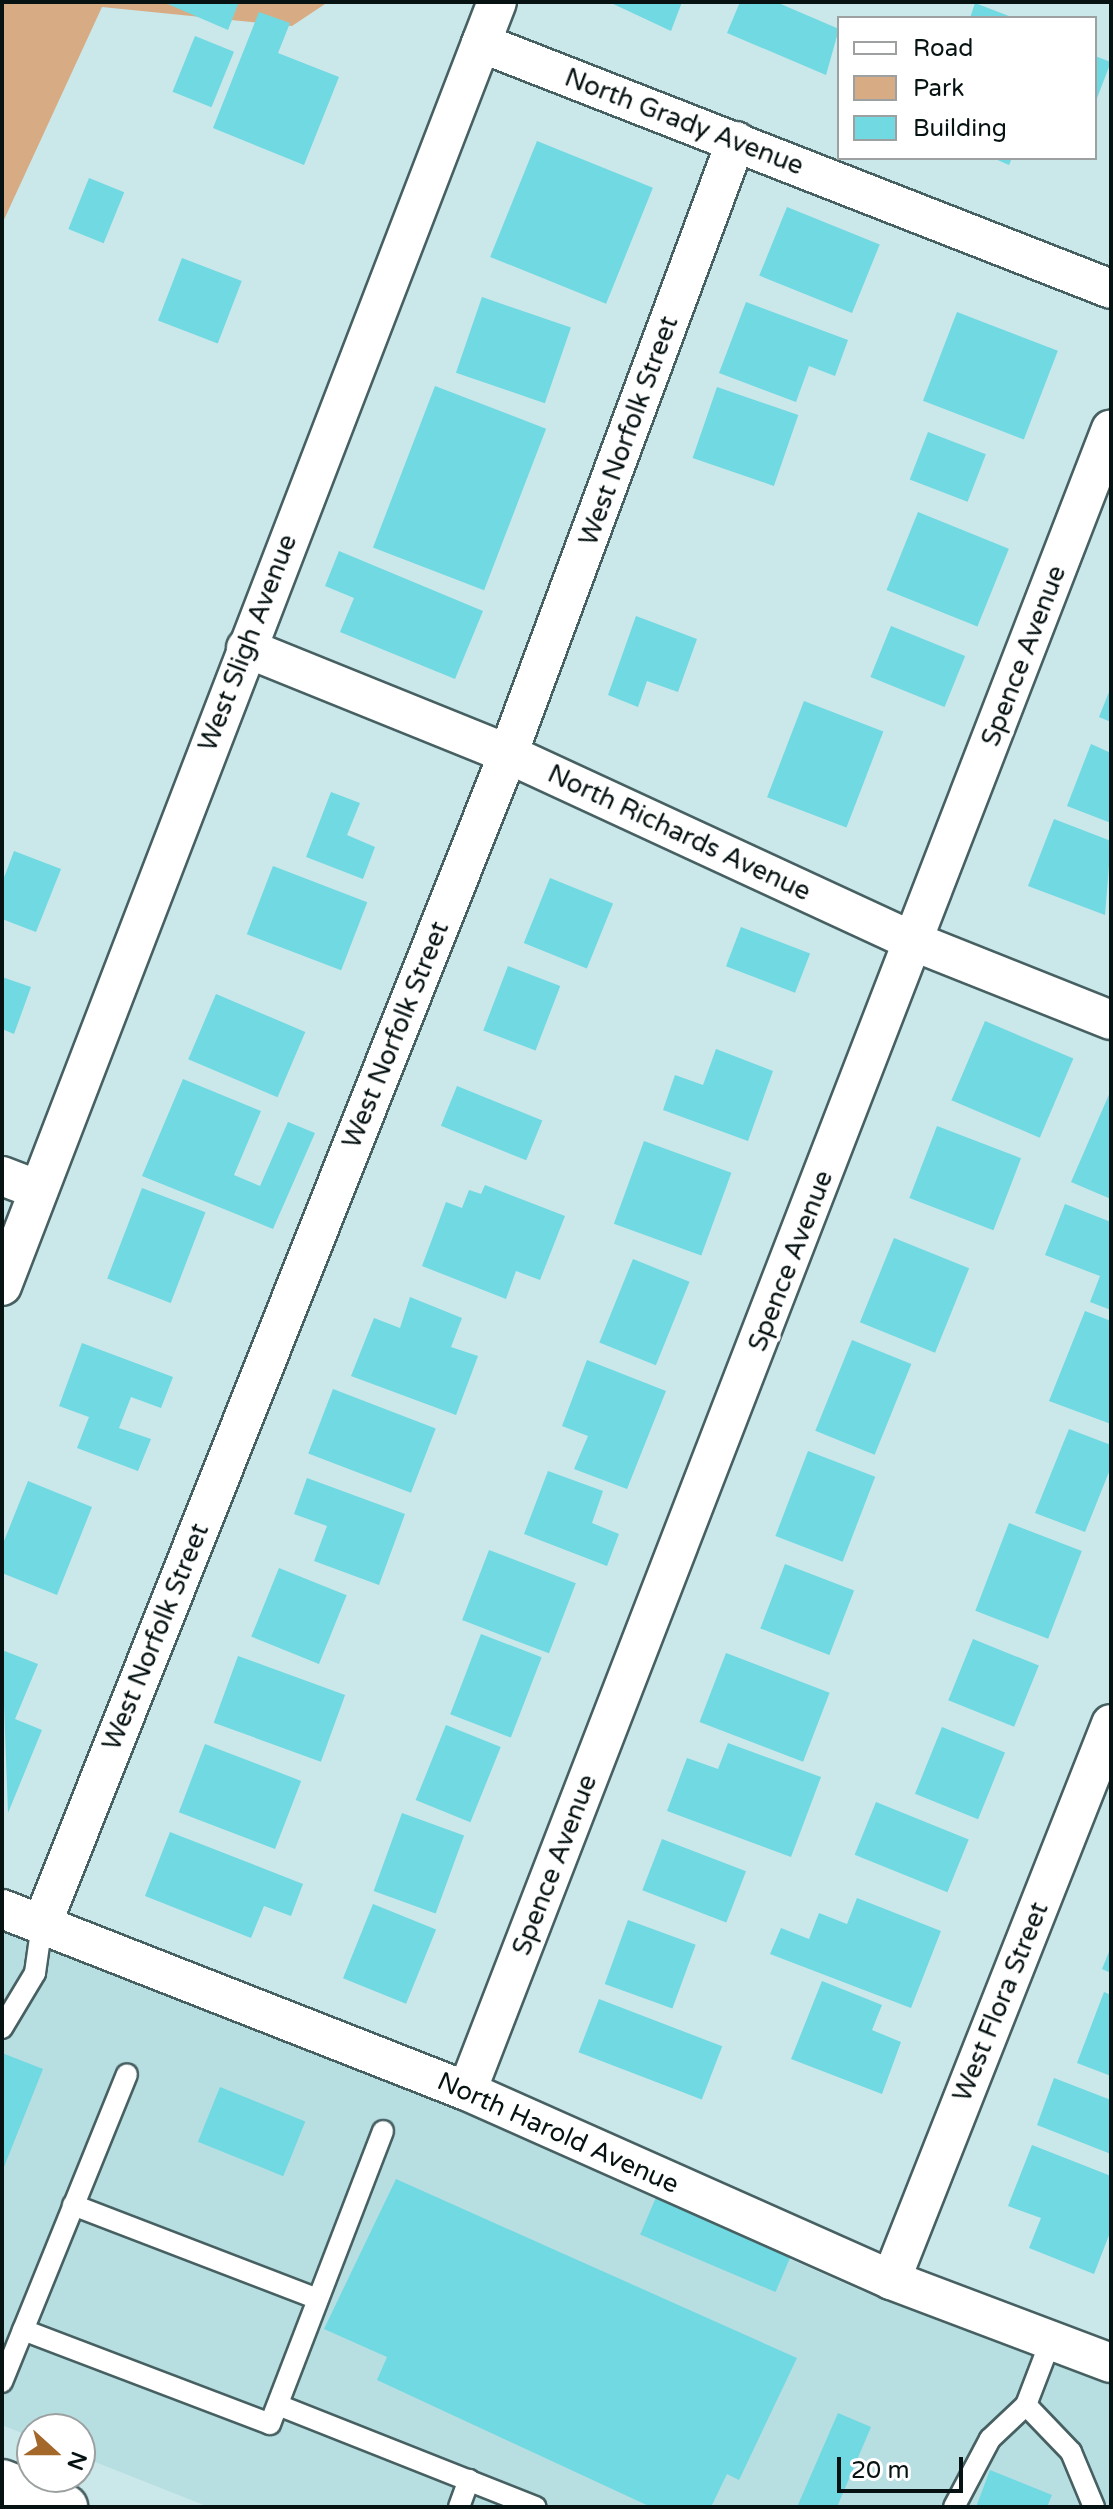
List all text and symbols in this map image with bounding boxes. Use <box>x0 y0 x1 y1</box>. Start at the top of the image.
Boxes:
legend <box>837 16 1097 160</box>
text: Road <box>913 34 973 63</box>
street label: North Grady Avenue <box>560 62 808 182</box>
text: Park <box>913 74 964 103</box>
text: Building <box>913 114 1007 143</box>
street label: West Norfolk Street <box>573 312 685 550</box>
street label: West Sligh Avenue <box>192 530 304 756</box>
street label: Spence Avenue <box>975 561 1073 751</box>
street label: North Richards Avenue <box>543 758 815 908</box>
street label: West Norfolk Street <box>336 917 456 1153</box>
street label: Spence Avenue <box>742 1166 840 1356</box>
street label: West Norfolk Street <box>96 1519 216 1755</box>
street label: Spence Avenue <box>506 1770 604 1960</box>
street label: West Flora Street <box>947 1898 1055 2106</box>
street label: North Harold Avenue <box>432 2066 684 2200</box>
north arrow <box>16 2413 96 2493</box>
scale bar <box>841 2441 967 2491</box>
text: N <box>61 2448 92 2474</box>
text: 20 m <box>851 2456 909 2485</box>

